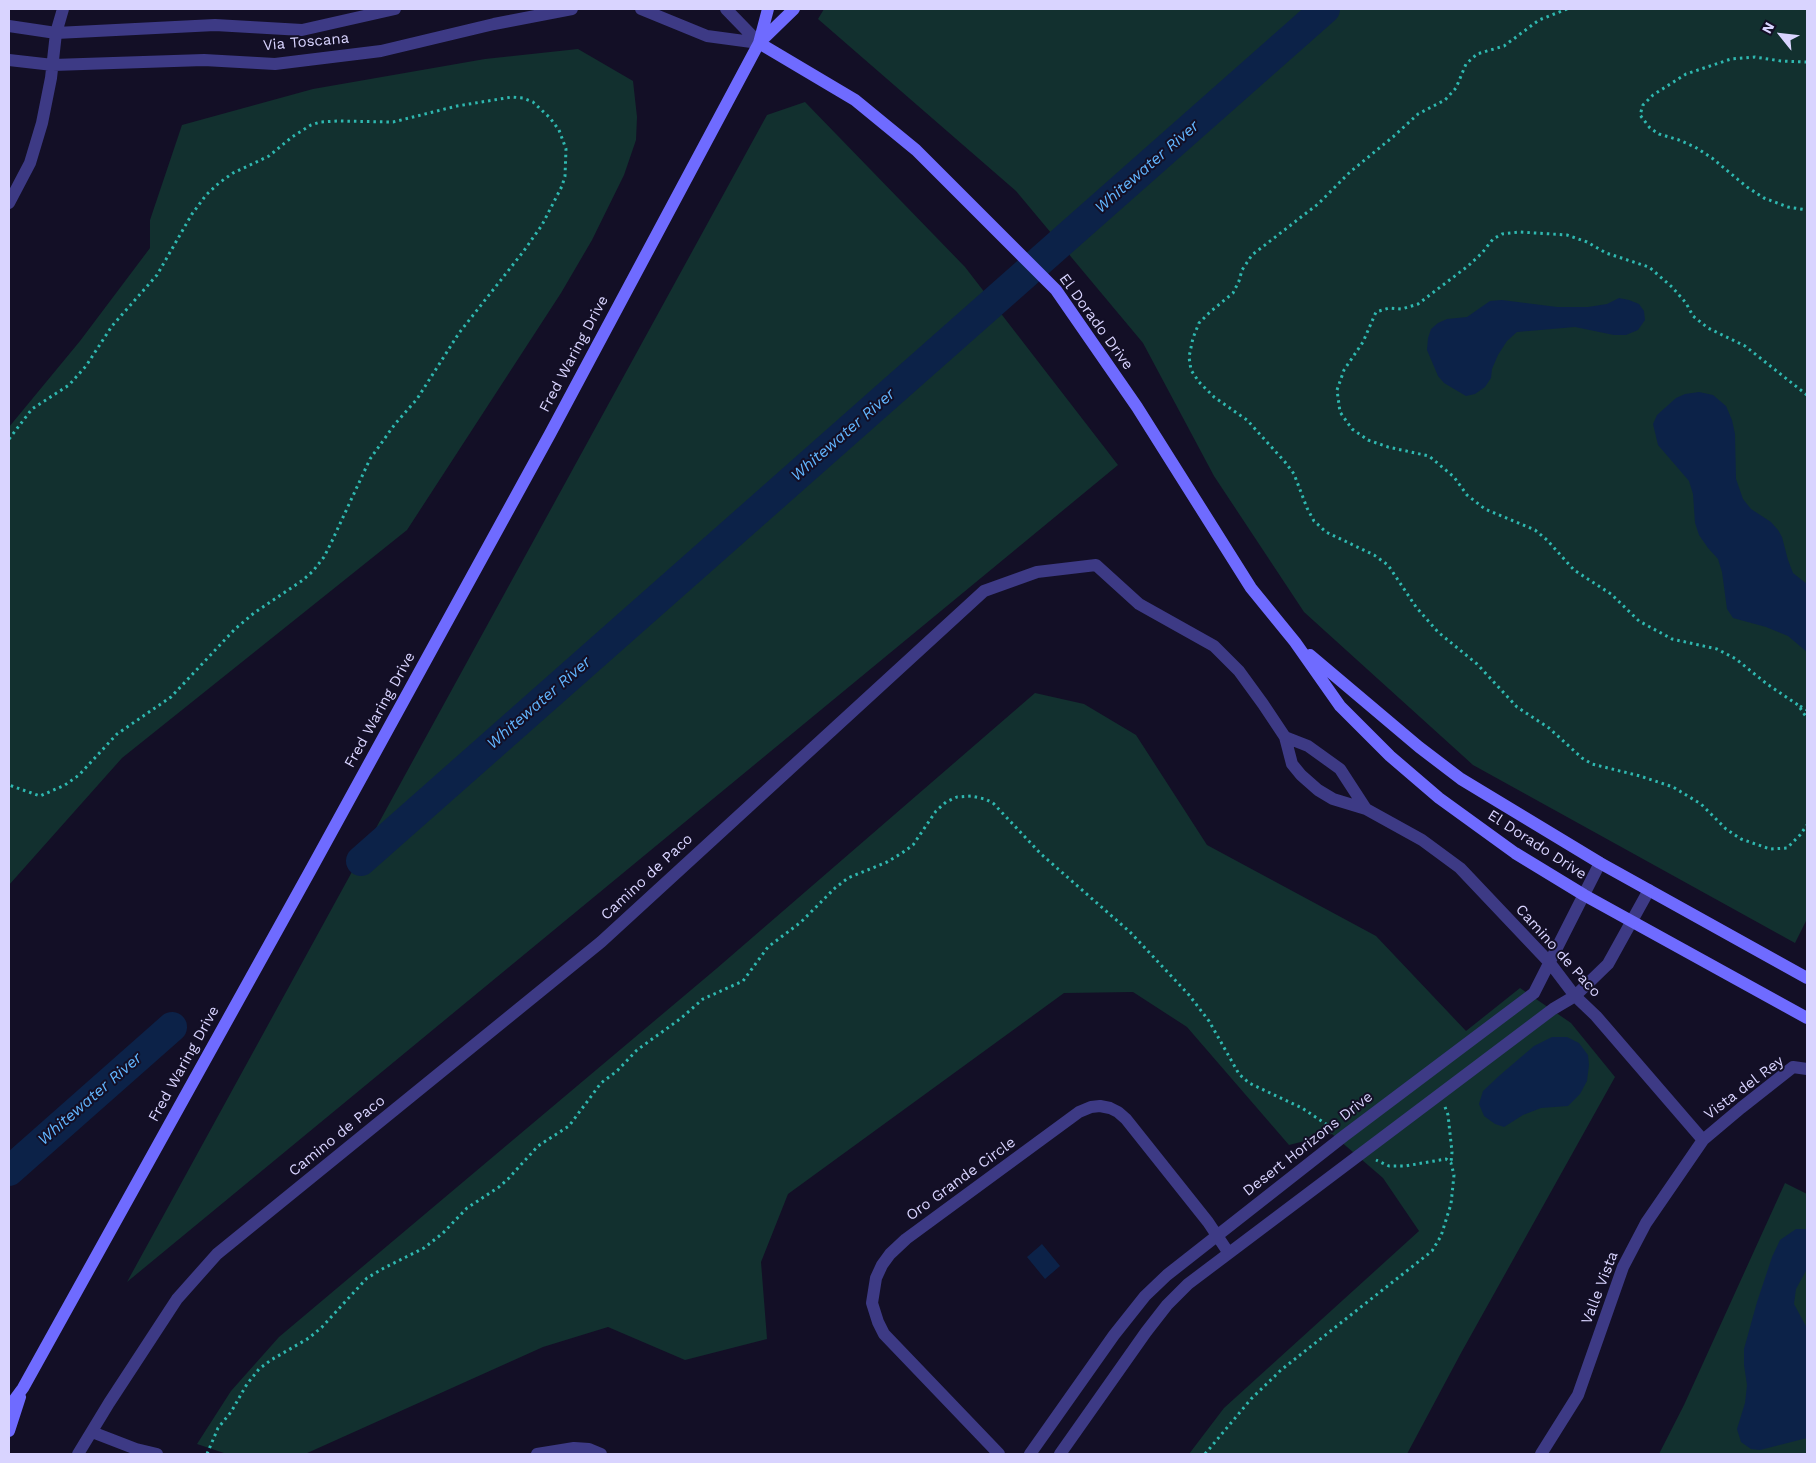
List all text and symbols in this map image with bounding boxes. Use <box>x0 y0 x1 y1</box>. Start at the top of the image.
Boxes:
north arrow <box>1756 10 1806 60</box>
text: N <box>1758 19 1777 36</box>
street label: Via Toscana <box>262 29 350 55</box>
water label: Whitewater River <box>1091 117 1203 217</box>
street label: El Dorado Drive <box>1055 270 1137 374</box>
street label: Fred Waring Drive <box>536 293 612 415</box>
water label: Whitewater River <box>787 385 899 485</box>
street label: Fred Waring Drive <box>341 649 419 771</box>
water label: Whitewater River <box>483 653 595 753</box>
street label: El Dorado Drive <box>1484 806 1590 884</box>
street label: Camino de Paco <box>597 830 697 924</box>
street label: Camino de Paco <box>1512 901 1604 1001</box>
street label: Fred Waring Drive <box>145 1003 223 1125</box>
water label: Whitewater River <box>34 1049 146 1149</box>
street label: Vista del Rey <box>1701 1052 1787 1124</box>
street label: Desert Horizons Drive <box>1240 1088 1376 1200</box>
street label: Camino de Paco <box>285 1092 389 1180</box>
street label: Oro Grande Circle <box>903 1133 1019 1225</box>
street label: Valle Vista <box>1578 1249 1622 1327</box>

